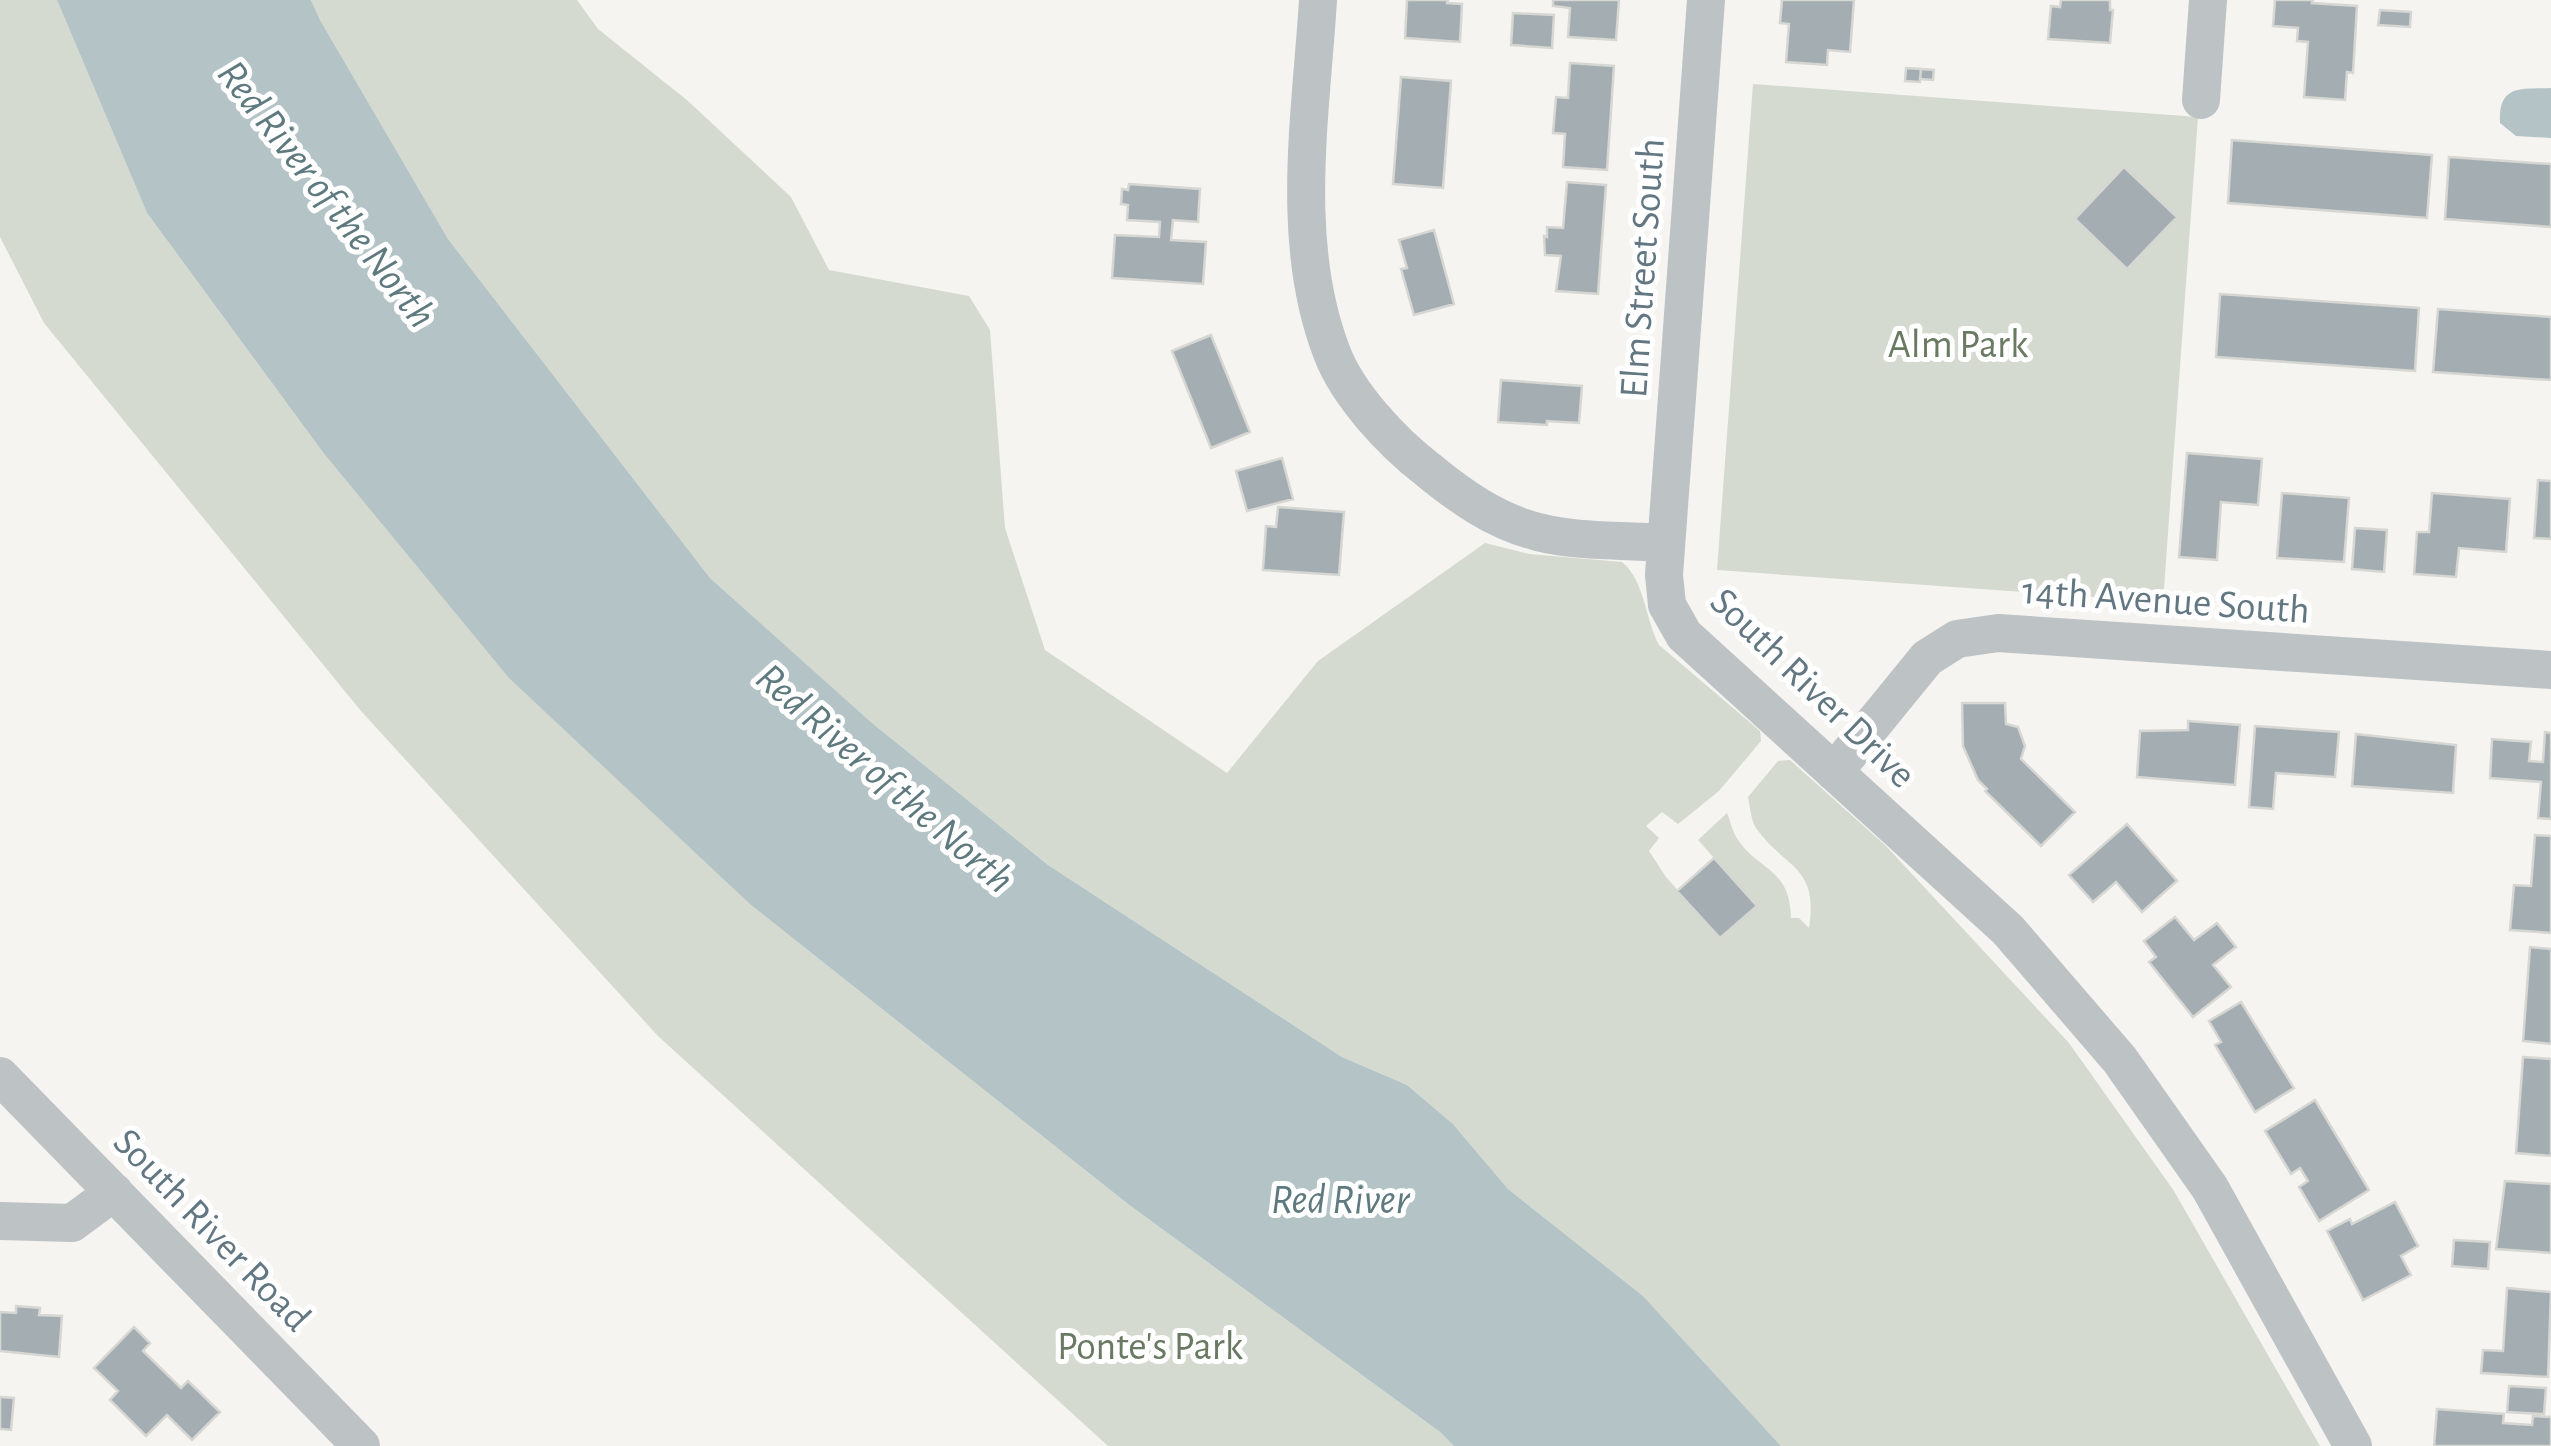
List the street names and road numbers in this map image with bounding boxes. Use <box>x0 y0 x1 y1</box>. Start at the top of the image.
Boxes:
street label: Elm Street South <box>1614 137 1672 399</box>
street label: 14th Avenue South <box>2021 571 2311 631</box>
street label: South River Drive <box>1702 581 1923 796</box>
street label: South River Road <box>105 1122 318 1339</box>

